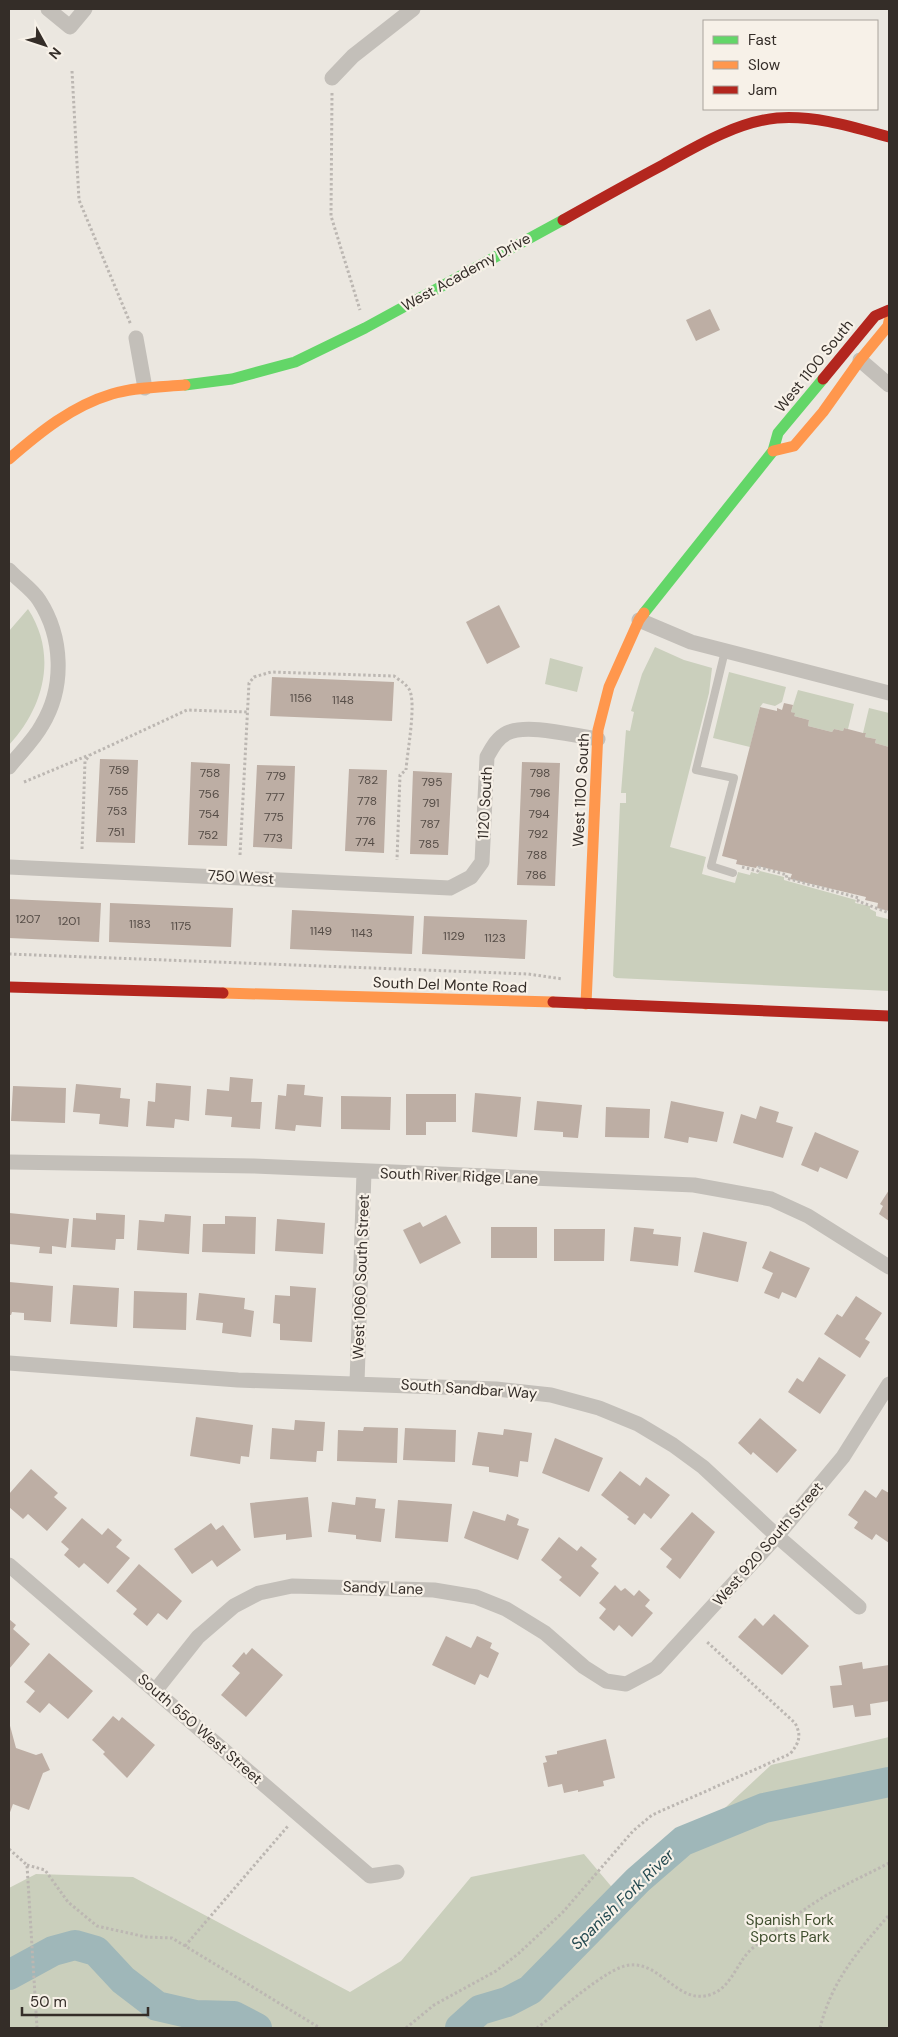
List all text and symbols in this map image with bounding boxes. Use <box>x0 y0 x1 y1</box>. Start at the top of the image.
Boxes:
north arrow <box>20 20 70 70</box>
legend <box>703 20 878 110</box>
text: Fast <box>748 30 777 50</box>
text: N <box>45 44 65 63</box>
text: Slow <box>748 55 781 75</box>
text: Jam <box>748 80 777 100</box>
street label: West Academy Drive <box>398 228 534 316</box>
street label: West 1100 South <box>770 315 858 417</box>
house number: 1156 <box>290 690 312 706</box>
house number: 1148 <box>332 692 354 708</box>
street label: West 1100 South <box>568 733 594 847</box>
house number: 759 <box>109 762 129 778</box>
house number: 758 <box>200 765 220 781</box>
house number: 798 <box>530 765 550 781</box>
street label: 1120 South <box>473 766 497 840</box>
house number: 779 <box>266 768 286 784</box>
house number: 782 <box>358 772 378 788</box>
house number: 795 <box>422 774 442 790</box>
house number: 755 <box>108 783 128 799</box>
house number: 796 <box>529 785 551 801</box>
house number: 756 <box>199 786 219 802</box>
house number: 777 <box>265 789 285 805</box>
house number: 778 <box>357 793 377 809</box>
house number: 791 <box>422 795 440 811</box>
house number: 753 <box>107 803 127 819</box>
house number: 754 <box>199 806 219 822</box>
house number: 794 <box>529 806 549 822</box>
house number: 775 <box>264 809 284 825</box>
house number: 776 <box>356 813 376 829</box>
house number: 787 <box>420 816 440 832</box>
house number: 751 <box>107 824 125 840</box>
house number: 792 <box>528 826 548 842</box>
house number: 752 <box>198 827 218 843</box>
house number: 773 <box>263 830 283 846</box>
house number: 774 <box>355 834 375 850</box>
house number: 785 <box>419 836 439 852</box>
house number: 788 <box>527 847 547 863</box>
street label: 750 West <box>207 865 275 889</box>
house number: 786 <box>525 867 547 883</box>
house number: 1207 <box>16 911 40 927</box>
house number: 1201 <box>58 913 80 929</box>
house number: 1183 <box>129 916 151 932</box>
house number: 1175 <box>171 918 191 934</box>
house number: 1149 <box>310 923 332 939</box>
house number: 1143 <box>351 925 373 941</box>
house number: 1129 <box>443 928 465 944</box>
house number: 1123 <box>484 930 506 946</box>
street label: South Del Monte Road <box>373 972 527 998</box>
street label: South River Ridge Lane <box>379 1163 539 1189</box>
street label: West 1060 South Street <box>348 1194 374 1360</box>
street label: South Sandbar Way <box>400 1374 539 1404</box>
street label: West 920 South Street <box>708 1478 828 1610</box>
street label: Sandy Lane <box>342 1577 424 1599</box>
street label: South 550 West Street <box>133 1669 267 1789</box>
water label: Spanish Fork River <box>566 1844 679 1954</box>
park label: Spanish Fork Sports Park <box>746 1910 835 1947</box>
scale bar <box>22 1984 149 2016</box>
text: 50 m <box>30 1992 67 2012</box>

